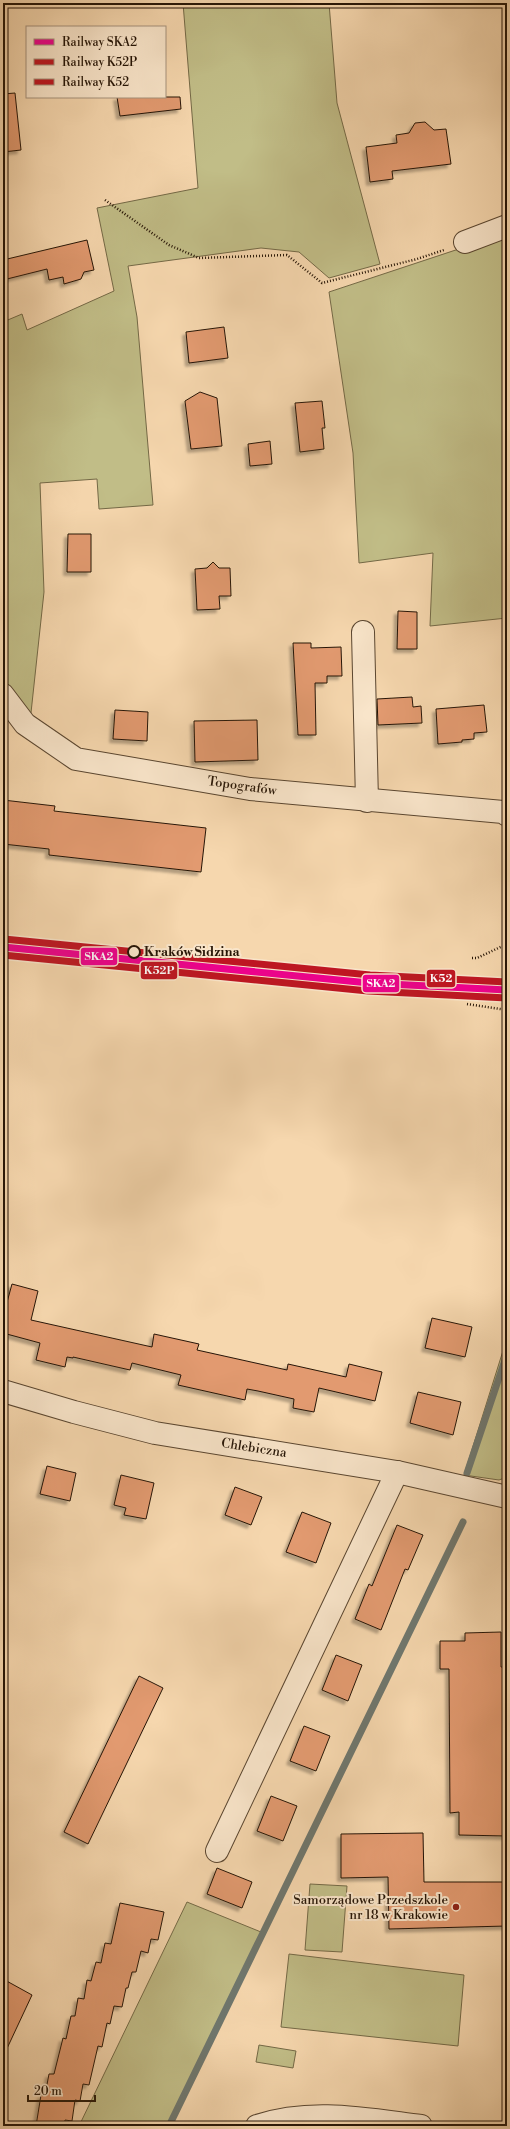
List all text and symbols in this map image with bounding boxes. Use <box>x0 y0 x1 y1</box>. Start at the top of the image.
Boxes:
legend <box>26 26 166 98</box>
text: Railway SKA2 <box>62 35 137 50</box>
text: Railway K52P <box>62 55 137 70</box>
text: Railway K52 <box>62 75 129 90</box>
street label: Topografów <box>206 773 279 799</box>
place label: Kraków Sidzina <box>144 944 240 960</box>
marker: Kraków Sidzina <box>127 945 141 959</box>
line badge: SKA2 <box>80 947 118 966</box>
text: SKA2 <box>85 950 114 964</box>
line badge: K52P <box>140 961 178 980</box>
text: K52P <box>144 964 174 978</box>
line badge: K52 <box>426 969 456 988</box>
text: K52 <box>430 972 452 986</box>
line badge: SKA2 <box>362 974 400 993</box>
text: SKA2 <box>367 977 396 991</box>
street label: Chlebiczna <box>220 1435 288 1461</box>
place label: Samorządowe Przedszkole nr 18 w Krakowie <box>293 1892 448 1923</box>
marker: Samorządowe Przedszkole nr 18 w Krakowie <box>451 1902 461 1912</box>
scale bar <box>28 2077 95 2103</box>
text: 20 m <box>34 2084 62 2099</box>

